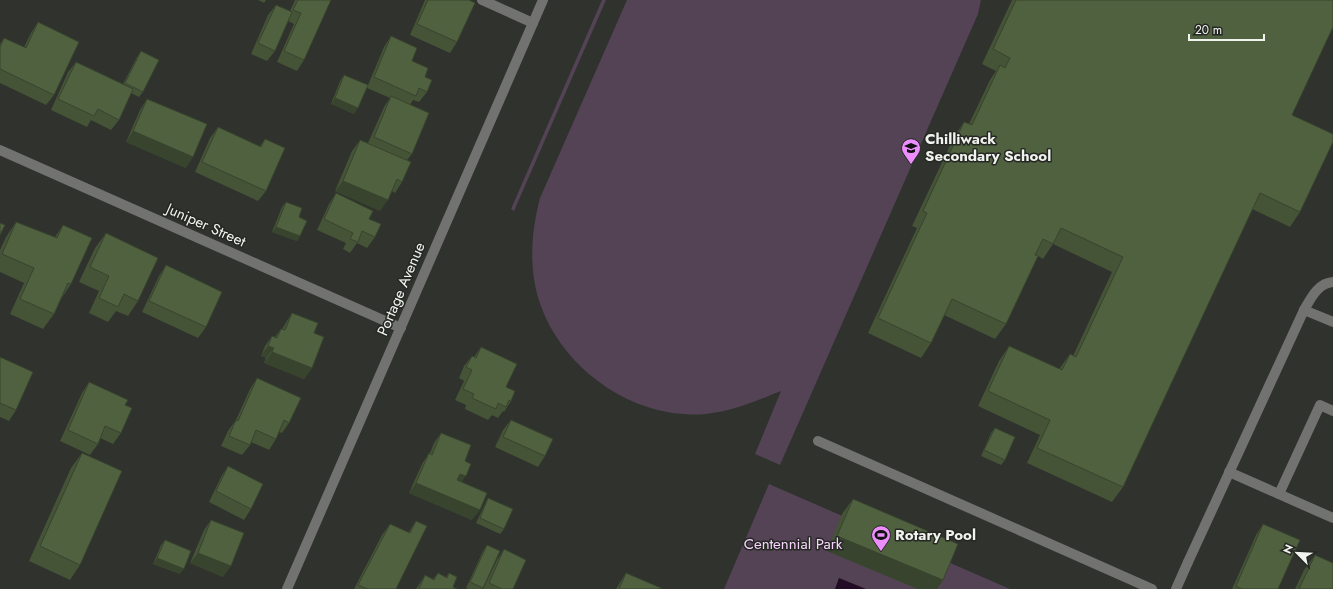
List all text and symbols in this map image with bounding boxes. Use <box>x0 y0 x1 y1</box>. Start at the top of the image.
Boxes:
scale bar <box>1189 16 1264 42</box>
text: 20 m <box>1195 21 1222 39</box>
place label: Chilliwack Secondary School <box>925 128 1051 167</box>
school or university icon: Chilliwack Secondary School <box>900 137 922 165</box>
street label: Juniper Street <box>161 197 250 252</box>
street label: Portage Avenue <box>371 239 431 339</box>
sports icon: Rotary Pool <box>870 524 892 552</box>
place label: Rotary Pool <box>895 524 976 546</box>
park label: Centennial Park <box>744 533 843 555</box>
north arrow <box>1277 533 1317 573</box>
text: N <box>1279 542 1297 556</box>

